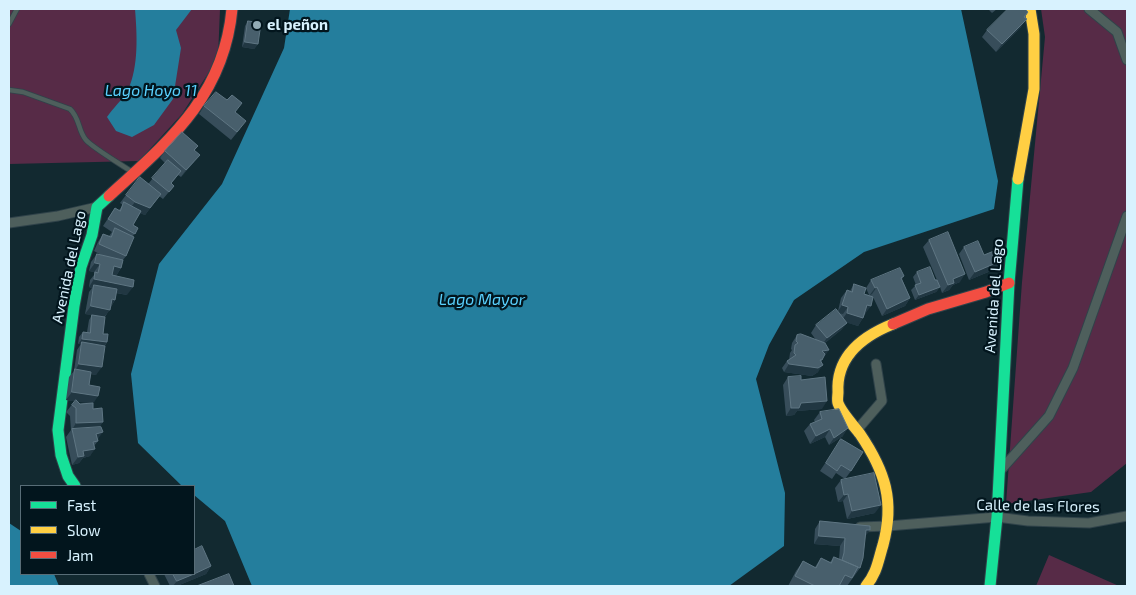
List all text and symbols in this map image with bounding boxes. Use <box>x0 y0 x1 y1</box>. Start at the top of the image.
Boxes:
place label: el peñon <box>267 16 328 34</box>
marker: el peñon <box>251 19 263 31</box>
water label: Lago Hoyo 11 <box>105 81 197 101</box>
street label: Avenida del Lago <box>48 209 90 325</box>
street label: Avenida del Lago <box>981 238 1007 354</box>
water label: Lago Mayor <box>439 290 525 310</box>
legend <box>20 485 195 575</box>
text: Fast <box>67 496 96 514</box>
street label: Calle de las Flores <box>976 496 1100 516</box>
text: Slow <box>67 521 101 539</box>
text: Jam <box>67 546 93 564</box>

